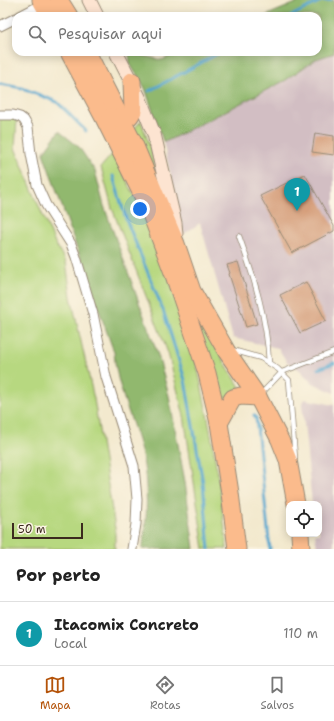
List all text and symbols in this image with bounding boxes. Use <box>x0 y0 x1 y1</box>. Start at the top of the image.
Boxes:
search box <box>12 12 322 56</box>
icon: search <box>26 23 48 45</box>
text: Pesquisar aqui <box>58 24 162 44</box>
pin: 1 <box>284 178 310 211</box>
your location <box>130 199 150 219</box>
map controls <box>286 501 322 537</box>
button: locate <box>286 501 322 537</box>
scale bar <box>12 521 83 540</box>
text: 50 m <box>18 522 46 537</box>
text: Por perto <box>16 564 101 586</box>
text: Itacomix Concreto <box>54 615 199 635</box>
text: 1 <box>26 625 32 642</box>
text: 110 m <box>283 625 318 642</box>
text: Local <box>54 635 87 652</box>
tab: Mapa <box>40 674 70 713</box>
tab: Rotas <box>150 674 181 713</box>
tab: Salvos <box>260 674 294 713</box>

